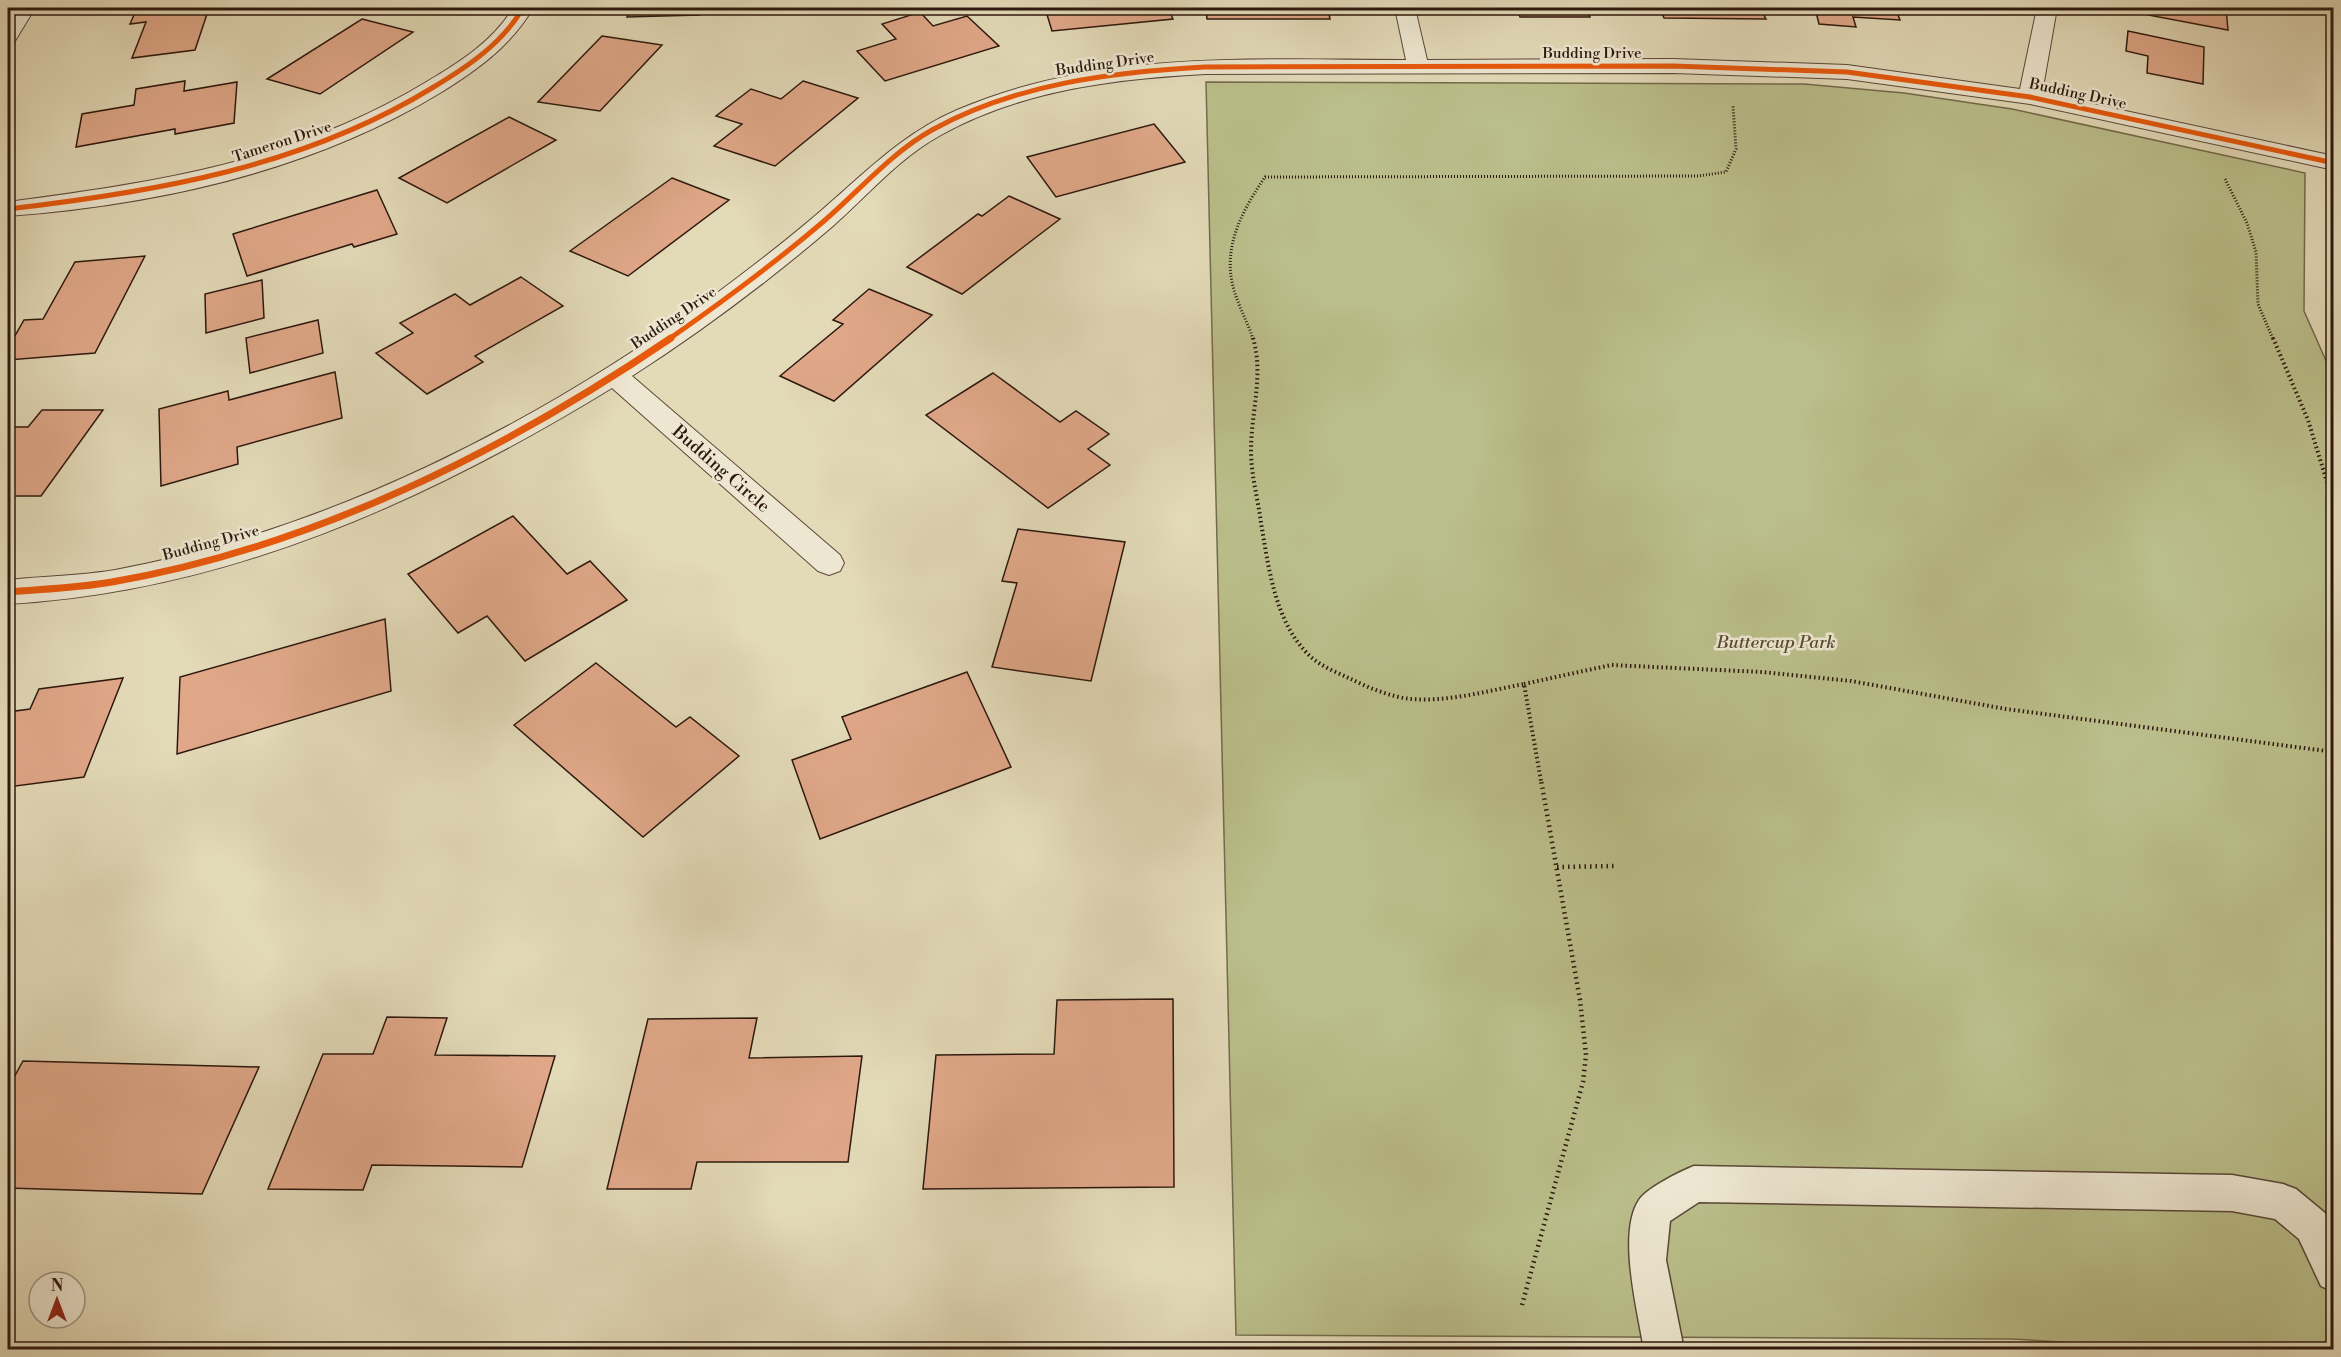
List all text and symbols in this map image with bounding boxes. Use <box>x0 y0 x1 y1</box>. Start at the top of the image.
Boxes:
street label: Budding Drive <box>1541 44 1642 63</box>
street label: Budding Drive <box>1054 48 1155 80</box>
street label: Budding Drive <box>2027 74 2128 114</box>
street label: Tameron Drive <box>230 117 334 167</box>
street label: Budding Drive <box>627 282 720 354</box>
street label: Budding Circle <box>667 420 775 518</box>
street label: Budding Drive <box>160 521 261 565</box>
park label: Buttercup Park <box>1715 631 1836 654</box>
north arrow <box>27 1270 87 1330</box>
text: N <box>51 1276 64 1296</box>

